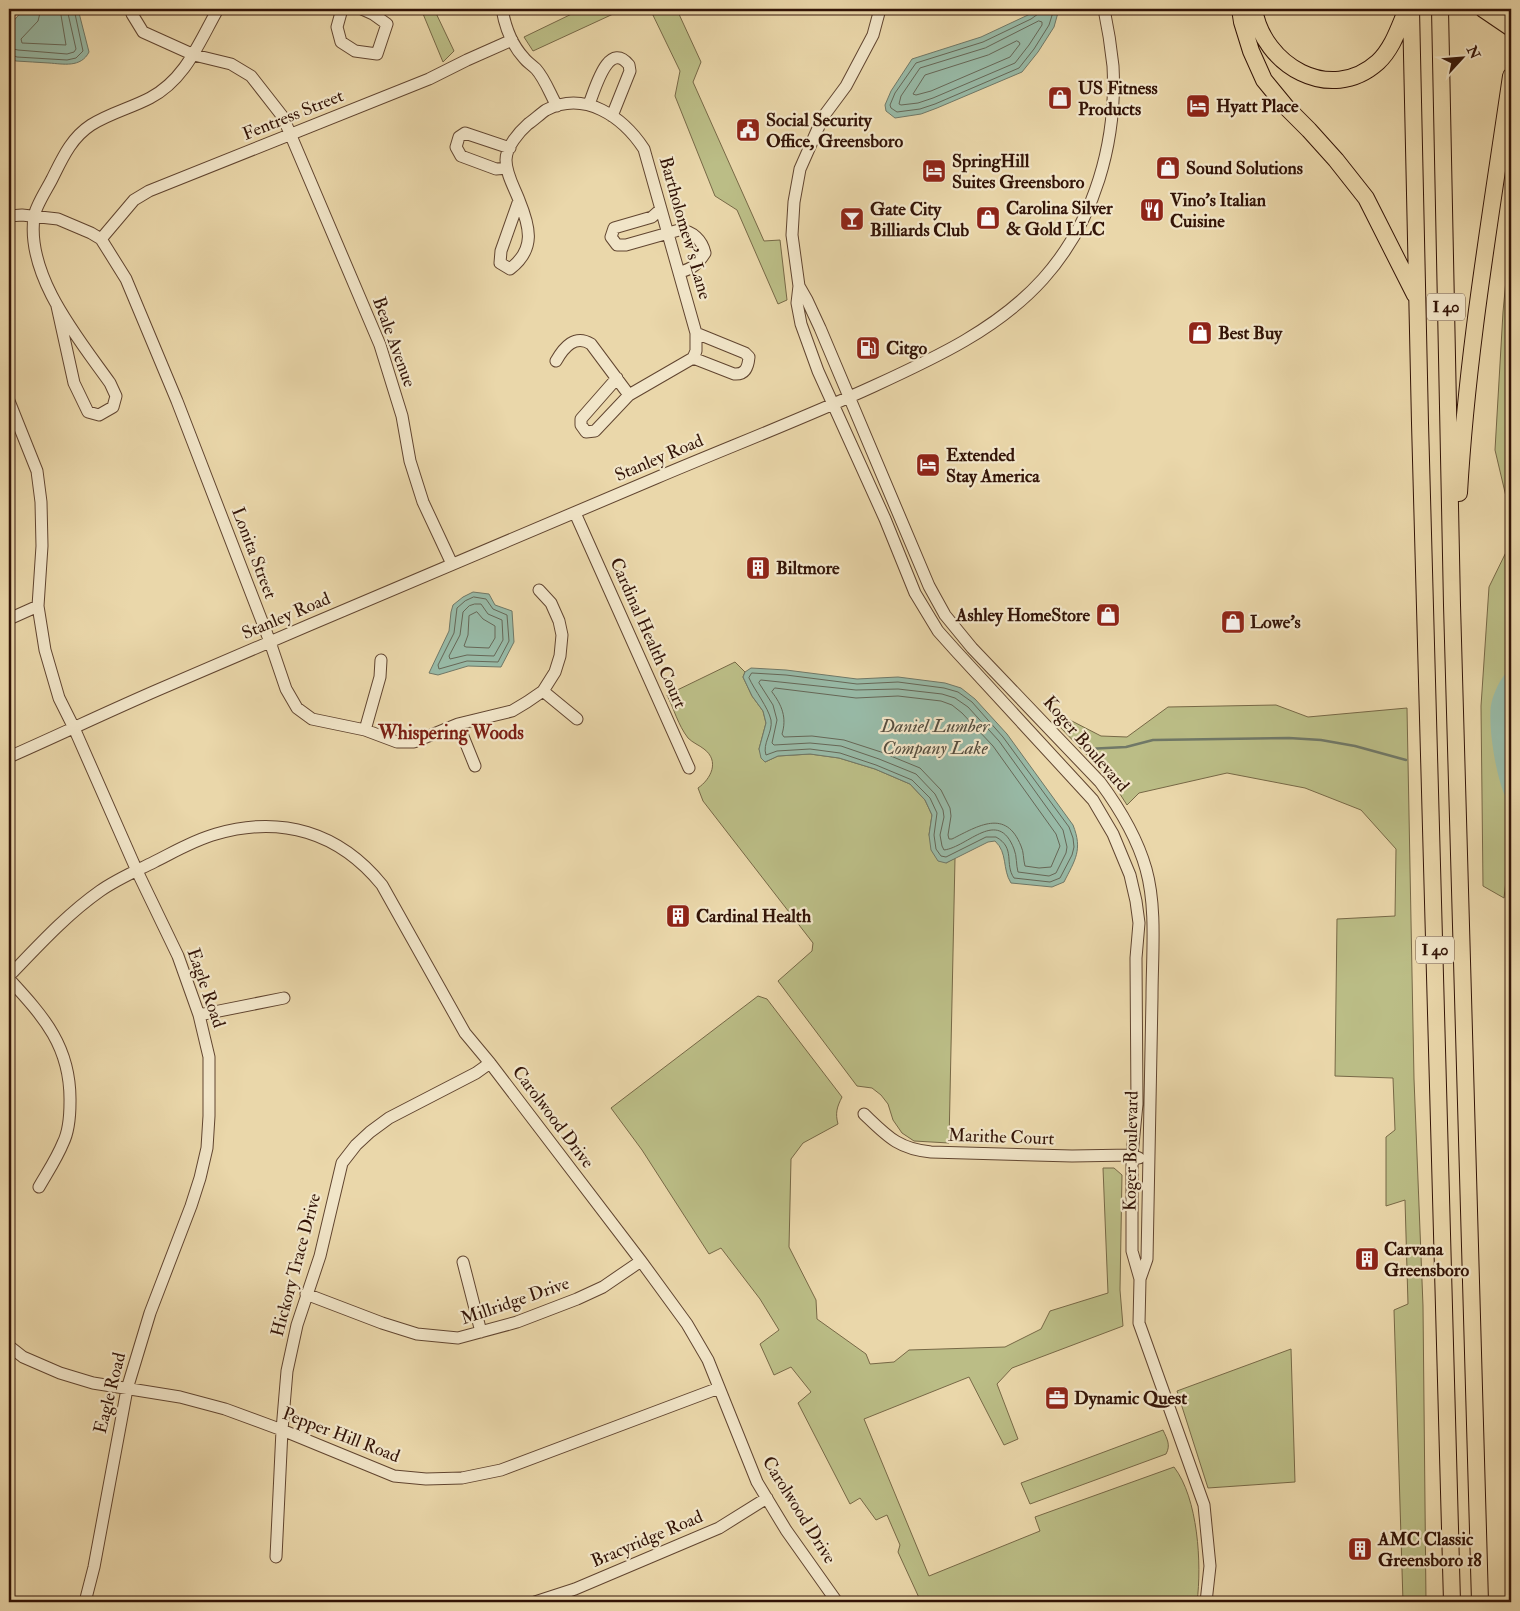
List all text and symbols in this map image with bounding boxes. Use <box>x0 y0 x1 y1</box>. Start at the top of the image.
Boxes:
north arrow <box>1438 32 1488 82</box>
text: N <box>1462 42 1484 62</box>
place label: US Fitness Products <box>1078 77 1158 121</box>
street label: Fentress Street <box>239 84 347 146</box>
shop icon: US Fitness Products <box>1047 85 1073 111</box>
hotel icon: Hyatt Place <box>1185 93 1211 119</box>
place label: Hyatt Place <box>1216 95 1299 118</box>
place label: Social Security Office, Greensboro <box>766 109 903 153</box>
public building icon: Social Security Office, Greensboro <box>735 117 761 143</box>
place label: SpringHill Suites Greensboro <box>952 150 1085 194</box>
street label: Bartholomew's Lane <box>654 154 716 302</box>
shop icon: Sound Solutions <box>1155 155 1181 181</box>
place label: Sound Solutions <box>1186 157 1303 180</box>
hotel icon: SpringHill Suites Greensboro <box>921 158 947 184</box>
place label: Vino's Italian Cuisine <box>1169 189 1267 233</box>
place label: Carolina Silver & Gold LLC <box>1006 197 1113 241</box>
restaurant icon: Vino's Italian Cuisine <box>1139 197 1165 223</box>
place label: Gate City Billiards Club <box>870 198 969 242</box>
shop icon: Carolina Silver & Gold LLC <box>975 205 1001 231</box>
bar icon: Gate City Billiards Club <box>839 206 865 232</box>
street label: Beale Avenue <box>367 294 421 391</box>
road number: I 40 <box>1427 294 1465 320</box>
shop icon: Best Buy <box>1187 320 1213 346</box>
place label: Best Buy <box>1218 322 1283 345</box>
fuel station icon: Citgo <box>855 335 881 361</box>
place label: Citgo <box>886 337 927 360</box>
street label: Stanley Road <box>611 429 707 487</box>
place label: Extended Stay America <box>946 444 1040 488</box>
hotel icon: Extended Stay America <box>915 452 941 478</box>
street label: Lonita Street <box>226 504 282 602</box>
street label: Cardinal Health Court <box>604 554 692 712</box>
building icon: Biltmore <box>745 555 771 581</box>
place label: Biltmore <box>776 557 840 580</box>
street label: Stanley Road <box>238 587 334 645</box>
shop icon: Ashley HomeStore <box>1095 602 1121 628</box>
place label: Ashley HomeStore <box>955 604 1090 627</box>
shop icon: Lowe's <box>1220 609 1246 635</box>
place label: Lowe's <box>1250 611 1301 634</box>
street label: Koger Boulevard <box>1038 691 1134 797</box>
water label: Daniel Lumber Company Lake <box>880 714 990 760</box>
district label: Whispering Woods <box>377 721 524 746</box>
building icon: Cardinal Health <box>665 903 691 929</box>
place label: Cardinal Health <box>696 905 812 928</box>
road number: I 40 <box>1416 936 1454 964</box>
street label: Eagle Road <box>182 945 230 1031</box>
street label: Carolwood Drive <box>507 1061 599 1173</box>
street label: Koger Boulevard <box>1118 1091 1144 1211</box>
street label: Marithe Court <box>947 1124 1055 1150</box>
street label: Hickory Trace Drive <box>266 1190 326 1339</box>
place label: Carvana Greensboro <box>1384 1238 1469 1282</box>
building icon: Carvana Greensboro <box>1354 1246 1380 1272</box>
street label: Millridge Drive <box>458 1272 573 1330</box>
street label: Eagle Road <box>89 1350 131 1436</box>
office icon: Dynamic Quest <box>1044 1385 1070 1411</box>
place label: Dynamic Quest <box>1074 1387 1187 1410</box>
street label: Pepper Hill Road <box>279 1402 403 1468</box>
street label: Carolwood Drive <box>757 1452 841 1568</box>
street label: Bracyridge Road <box>588 1505 706 1573</box>
place label: AMC Classic Greensboro 18 <box>1377 1528 1482 1572</box>
building icon: AMC Classic Greensboro 18 <box>1347 1536 1373 1562</box>

